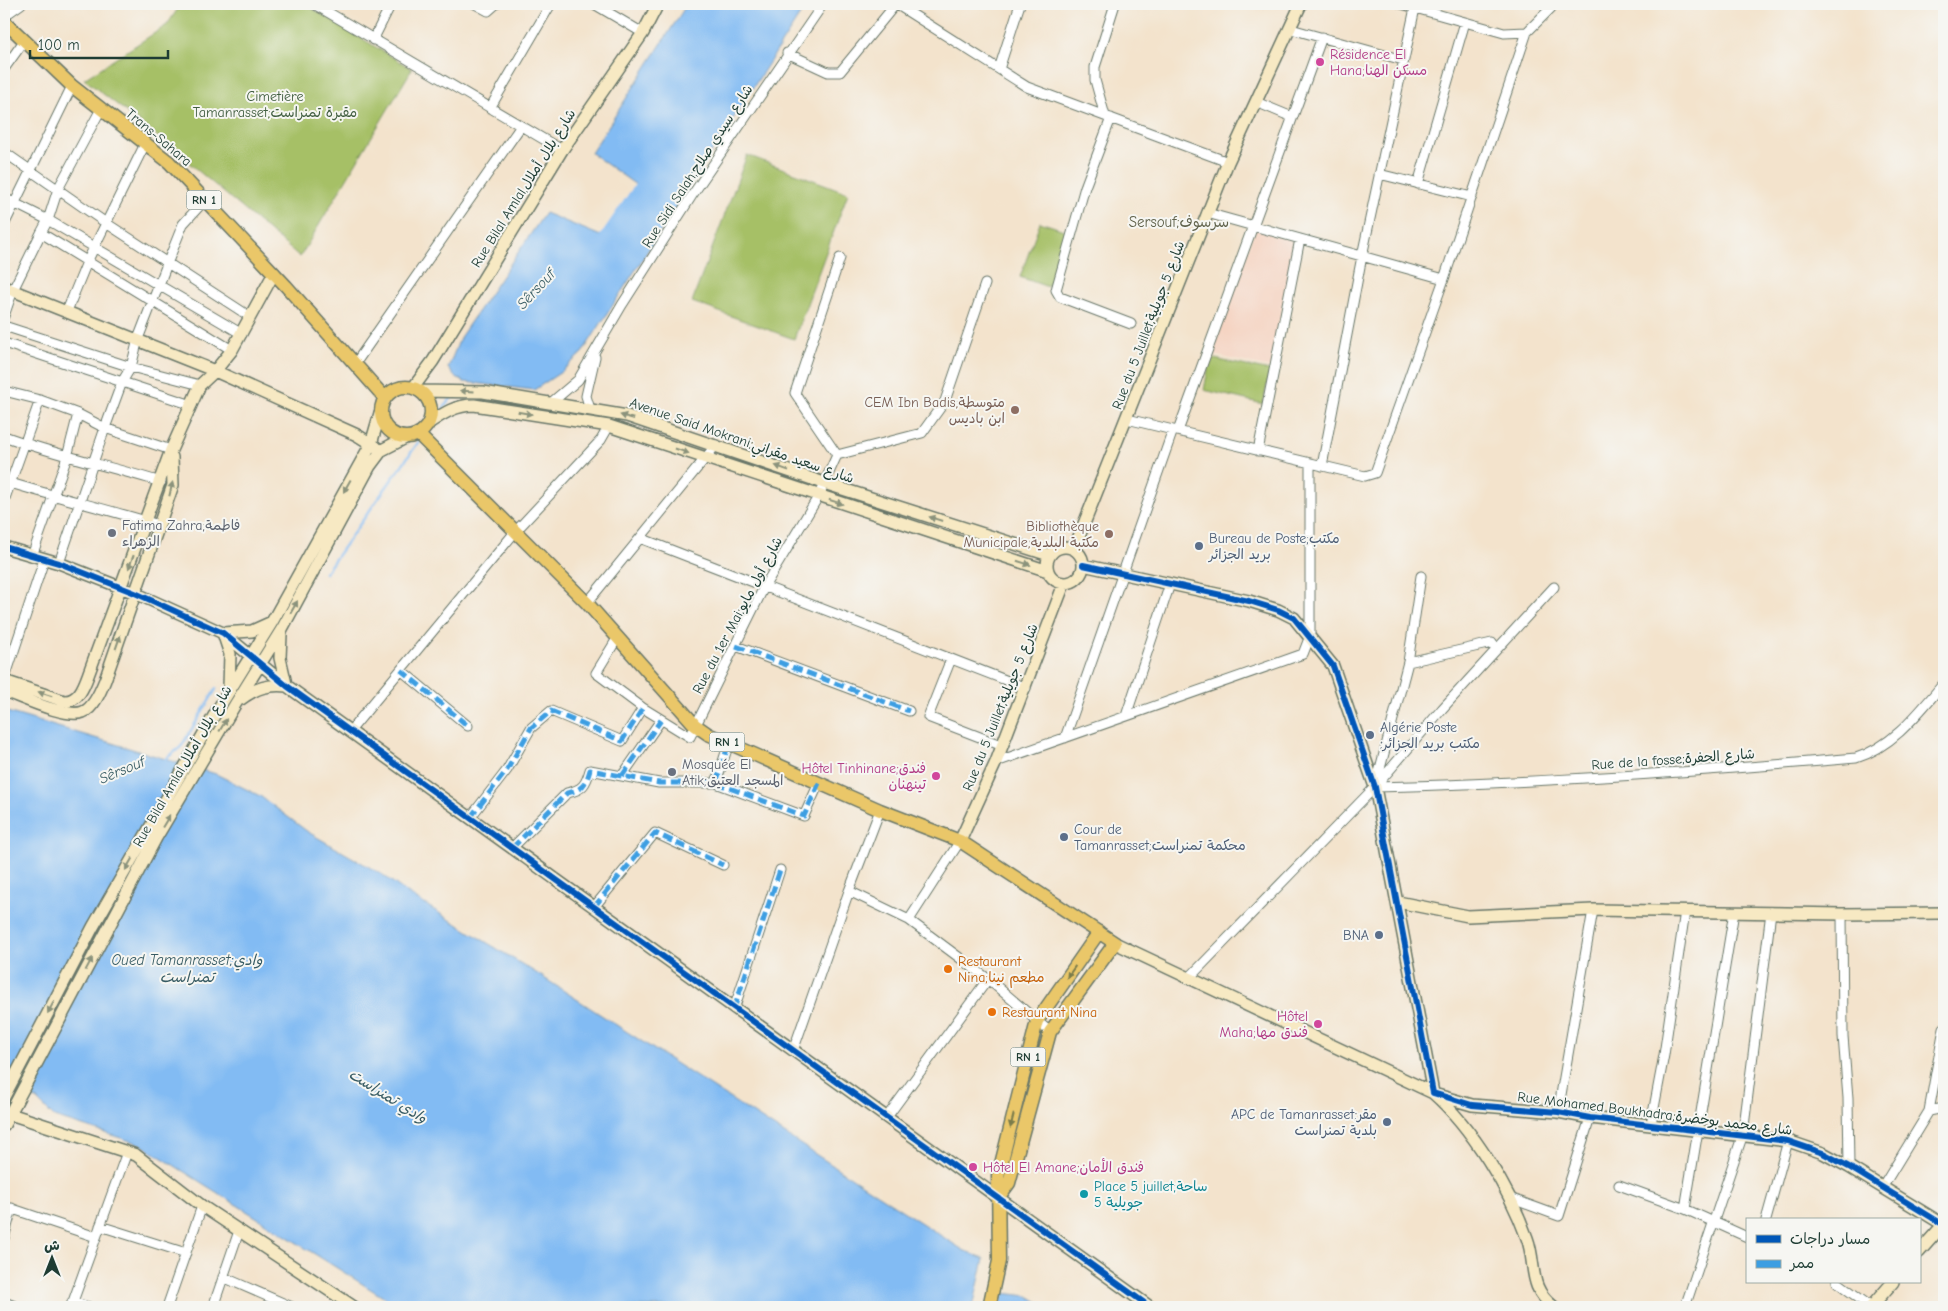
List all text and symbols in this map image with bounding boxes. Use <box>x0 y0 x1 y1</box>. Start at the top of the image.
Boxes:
scale bar <box>30 28 168 60</box>
text: 100 m <box>38 36 80 54</box>
place label: Résidence El Hana;مسكن الهنا <box>1330 46 1427 79</box>
marker: Résidence El Hana;مسكن الهنا <box>1314 56 1326 68</box>
street label: Rue Sidi Salah;شارع سيدي صلاح <box>638 82 758 252</box>
park label: Cimetière Tamanrasset;مقبرة تمنراست <box>193 88 357 121</box>
street label: Trans-Sahara <box>122 105 195 170</box>
street label: Rue Bilal Amlal,شارع بلال أملال <box>468 106 580 271</box>
road number: RN 1 <box>186 190 222 210</box>
district label: Sersouf;سرسوف <box>1129 213 1229 231</box>
street label: Rue du 5 Juillet,شارع 5 جويلية <box>1108 239 1189 412</box>
water label: Sêrsouf <box>513 263 561 313</box>
one-way arrow <box>459 387 475 395</box>
street label: Avenue Said Mokrani;شارع سعيد مقراني <box>626 394 856 491</box>
place label: CEM Ibn Badis;متوسطة ابن باديس <box>864 394 1005 427</box>
marker: CEM Ibn Badis;متوسطة ابن باديس <box>1009 404 1021 416</box>
one-way arrow <box>517 409 533 417</box>
one-way arrow <box>620 412 635 420</box>
one-way arrow <box>675 447 690 455</box>
one-way arrow <box>774 464 789 471</box>
one-way arrow <box>343 479 351 494</box>
one-way arrow <box>167 481 175 496</box>
one-way arrow <box>829 499 844 507</box>
one-way arrow <box>928 515 943 523</box>
place label: Fatima Zahra;فاطمة الزهراء <box>122 517 240 550</box>
place label: Bibliothèque Municipale;مكتبة البلدية <box>963 518 1099 551</box>
marker: Fatima Zahra;فاطمة الزهراء <box>106 527 118 539</box>
marker: Bibliothèque Municipale;مكتبة البلدية <box>1103 528 1115 540</box>
place label: Bureau de Poste;مكتب بريد الجزائر <box>1208 530 1340 563</box>
street label: Rue du 1er Mai;شارع أول مايو <box>689 534 787 697</box>
marker: Bureau de Poste;مكتب بريد الجزائر <box>1193 540 1205 552</box>
one-way arrow <box>127 554 134 569</box>
one-way arrow <box>1017 559 1032 567</box>
one-way arrow <box>290 600 299 613</box>
street label: Rue du 5 Juillet,شارع 5 جويلية <box>959 621 1043 794</box>
one-way arrow <box>115 635 122 650</box>
street label: Rue Bilal Amlal,شارع بلال أملال <box>129 682 237 851</box>
one-way arrow <box>37 690 52 698</box>
one-way arrow <box>218 718 227 731</box>
place label: Algérie Poste ;مكتب بريد الجزائر <box>1380 719 1480 752</box>
marker: Algérie Poste ;مكتب بريد الجزائر <box>1364 729 1376 741</box>
road number: RN 1 <box>710 732 744 752</box>
street label: Rue de la fosse;شارع الحفرة <box>1591 745 1755 775</box>
water label: Sêrsouf <box>96 751 150 788</box>
place label: Mosquée El Atik;المسجد العتيق <box>682 756 783 789</box>
place label: Hôtel Tinhinane;فندق تينهنان <box>802 760 927 793</box>
marker: Mosquée El Atik;المسجد العتيق <box>666 766 678 778</box>
marker: Hôtel Tinhinane;فندق تينهنان <box>930 770 942 782</box>
one-way arrow <box>162 814 171 827</box>
place label: Cour de Tamanrasset;محكمة تمنراست <box>1074 821 1246 854</box>
marker: Cour de Tamanrasset;محكمة تمنراست <box>1058 831 1070 843</box>
one-way arrow <box>124 858 133 871</box>
place label: BNA <box>1343 927 1369 944</box>
marker: BNA <box>1373 929 1385 941</box>
water label: Oued Tamanrasset;وادي تمنراست <box>112 951 262 986</box>
place label: Restaurant Nina;مطعم نينا <box>958 953 1045 988</box>
one-way arrow <box>85 956 93 971</box>
marker: Restaurant Nina;مطعم نينا <box>942 963 954 975</box>
one-way arrow <box>1066 965 1076 979</box>
one-way arrow <box>47 1000 55 1014</box>
place label: Restaurant Nina <box>1002 1004 1097 1021</box>
marker: Restaurant Nina <box>986 1006 998 1018</box>
place label: Hôtel Maha;فندق مها <box>1220 1008 1308 1041</box>
marker: Hôtel Maha;فندق مها <box>1312 1018 1324 1030</box>
road number: RN 1 <box>1010 1048 1046 1066</box>
water label: وادي تمنراست <box>345 1065 430 1129</box>
street label: Rue Mohamed Boukhadra;شارع محمد بوخضرة <box>1516 1088 1793 1140</box>
place label: APC de Tamanrasset;مقر بلدية تمنراست <box>1231 1106 1377 1139</box>
one-way arrow <box>1008 1113 1016 1128</box>
marker: APC de Tamanrasset;مقر بلدية تمنراست <box>1381 1116 1393 1128</box>
place label: Hôtel El Amane;فندق الأمان <box>983 1158 1144 1176</box>
marker: Hôtel El Amane;فندق الأمان <box>967 1161 979 1173</box>
place label: Place 5 juillet;ساحة 5 جويلية <box>1094 1178 1208 1211</box>
marker: Place 5 juillet;ساحة 5 جويلية <box>1078 1188 1090 1200</box>
legend <box>1746 1218 1920 1284</box>
text: مسار دراجات <box>1790 1230 1870 1248</box>
north arrow <box>28 1234 78 1284</box>
text: ش <box>44 1237 60 1254</box>
text: ممر <box>1788 1254 1814 1272</box>

